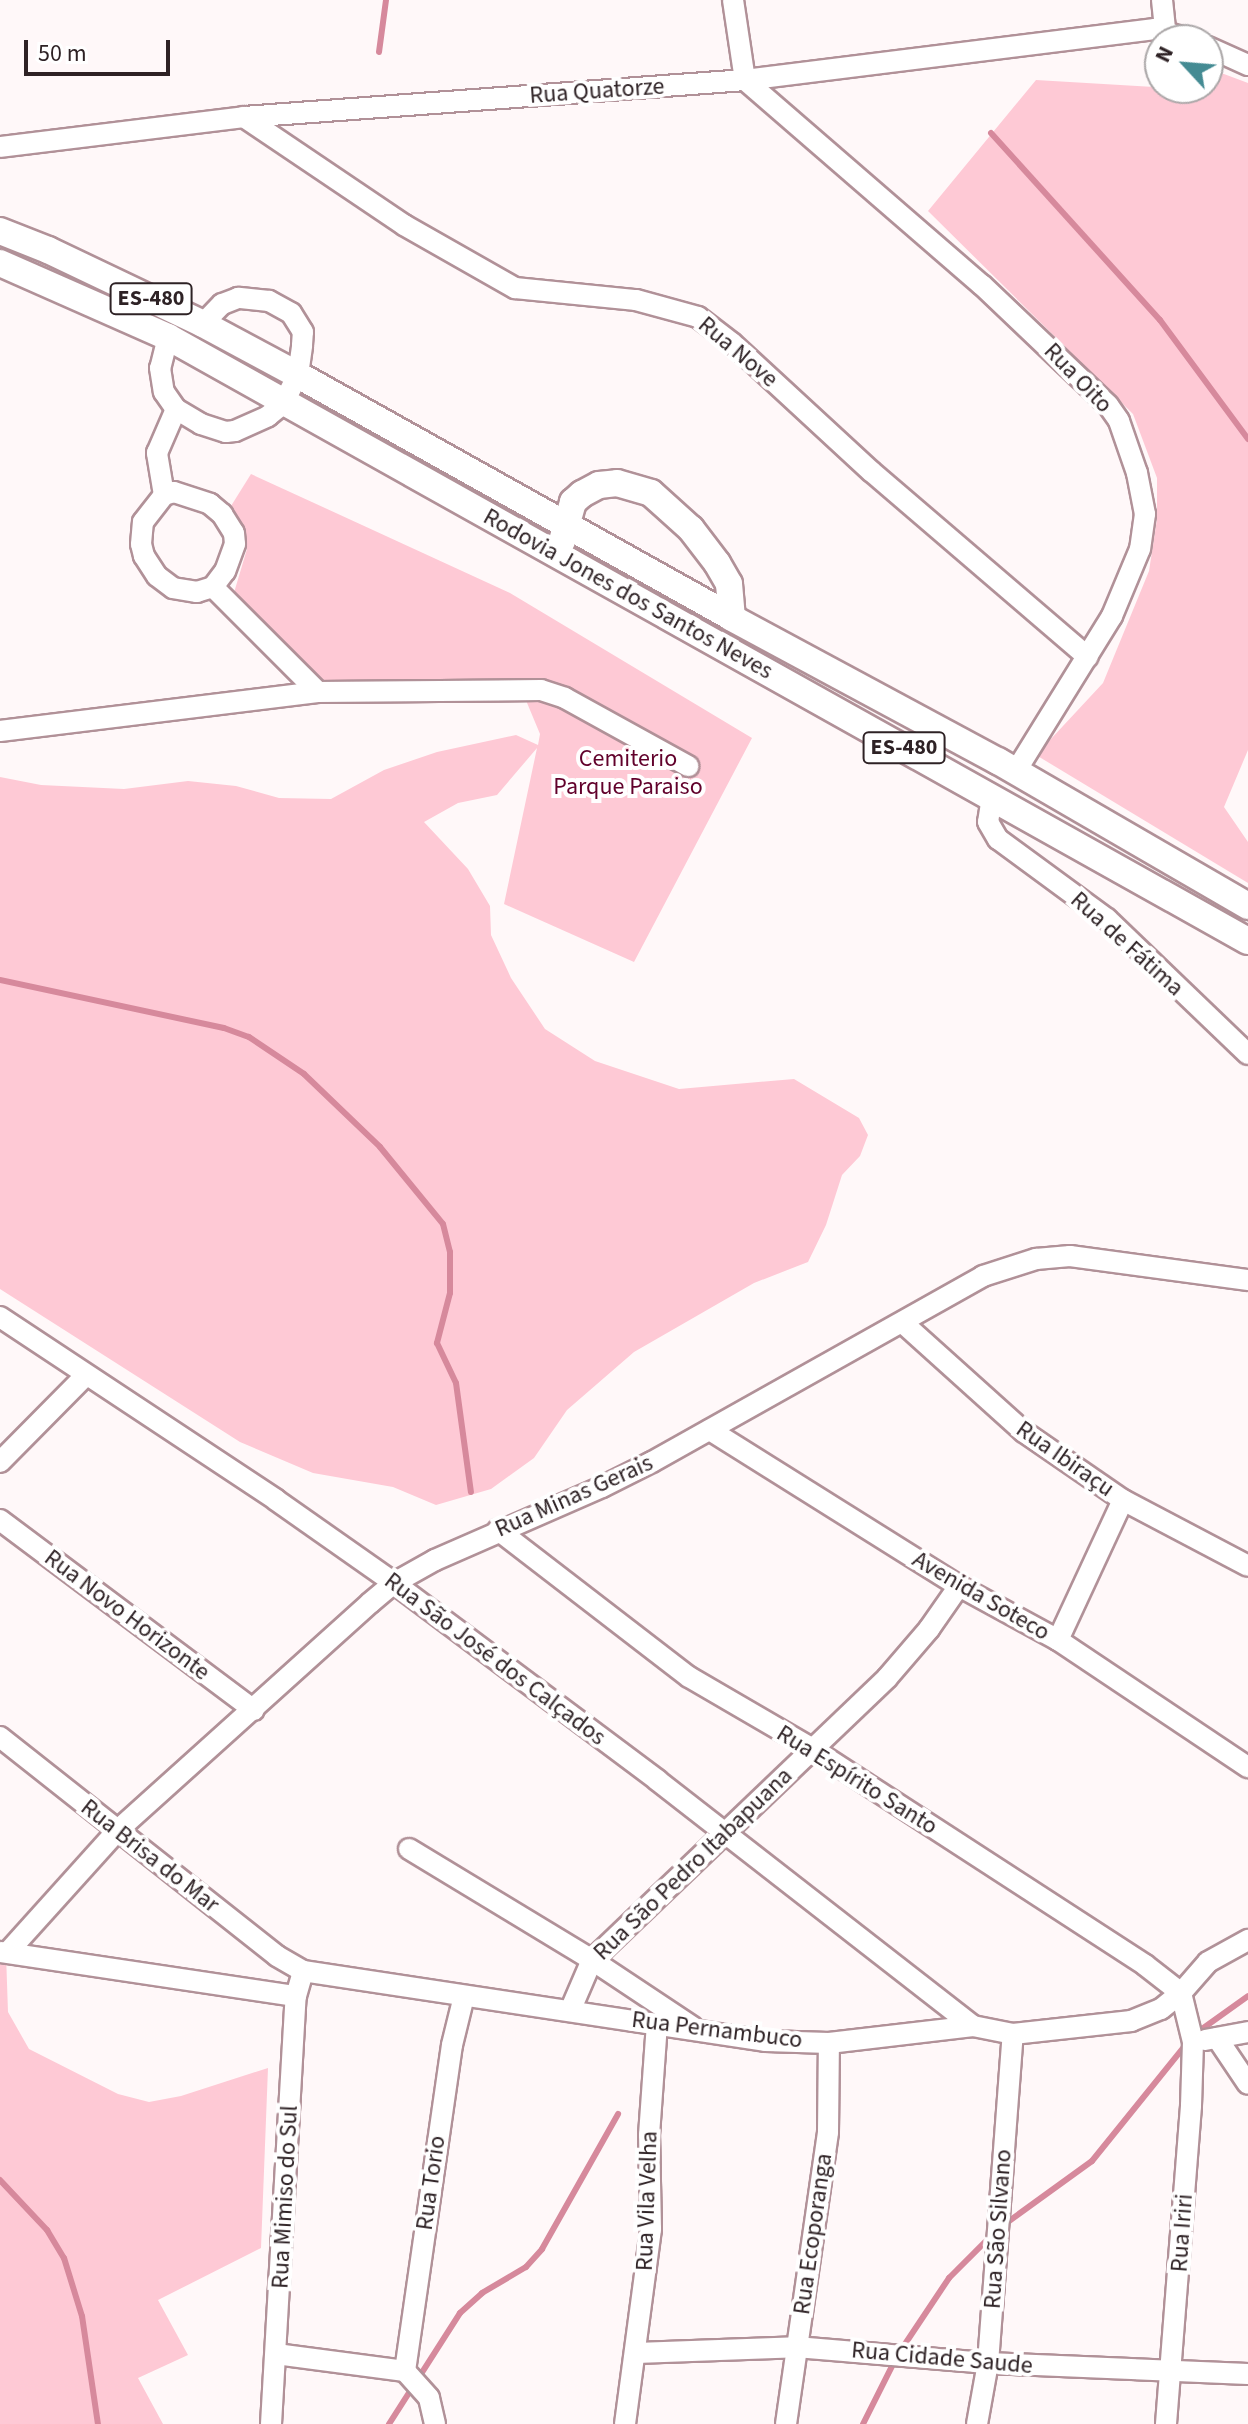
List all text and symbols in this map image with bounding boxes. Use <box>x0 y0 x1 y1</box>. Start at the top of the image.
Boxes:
scale bar <box>28 24 174 74</box>
north arrow <box>1144 24 1224 104</box>
text: 50 m <box>38 36 87 71</box>
text: N <box>1147 41 1182 68</box>
street label: Rua Quatorze <box>529 72 665 110</box>
road number: ES-480 <box>109 281 193 317</box>
street label: Rua Nove <box>692 310 784 394</box>
street label: Rua Oito <box>1038 337 1118 419</box>
street label: Rodovia Jones dos Santos Neves <box>478 502 778 686</box>
road number: ES-480 <box>862 730 946 766</box>
park label: Cemiterio Parque Paraiso <box>553 745 703 801</box>
street label: Rua de Fátima <box>1064 886 1190 1002</box>
street label: Rua Ibiraçu <box>1010 1415 1120 1503</box>
street label: Rua Minas Gerais <box>491 1448 657 1544</box>
street label: Rua Novo Horizonte <box>39 1543 215 1687</box>
street label: Avenida Soteco <box>907 1545 1055 1647</box>
street label: Rua São José dos Calçados <box>379 1566 611 1752</box>
street label: Rua Espírito Santo <box>771 1719 943 1841</box>
street label: Rua São Pedro Itabapuana <box>588 1762 798 1966</box>
street label: Rua Brisa do Mar <box>75 1793 225 1919</box>
street label: Rua Pernambuco <box>630 2005 804 2055</box>
street label: Rua Mimiso do Sul <box>266 2105 304 2289</box>
street label: Rua Vila Velha <box>630 2131 664 2271</box>
street label: Rua Torio <box>410 2134 452 2232</box>
street label: Rua São Silvano <box>978 2148 1018 2310</box>
street label: Rua Ecoporanga <box>787 2151 839 2317</box>
street label: Rua Iriri <box>1165 2193 1199 2273</box>
street label: Rua Cidade Saude <box>850 2336 1034 2380</box>

